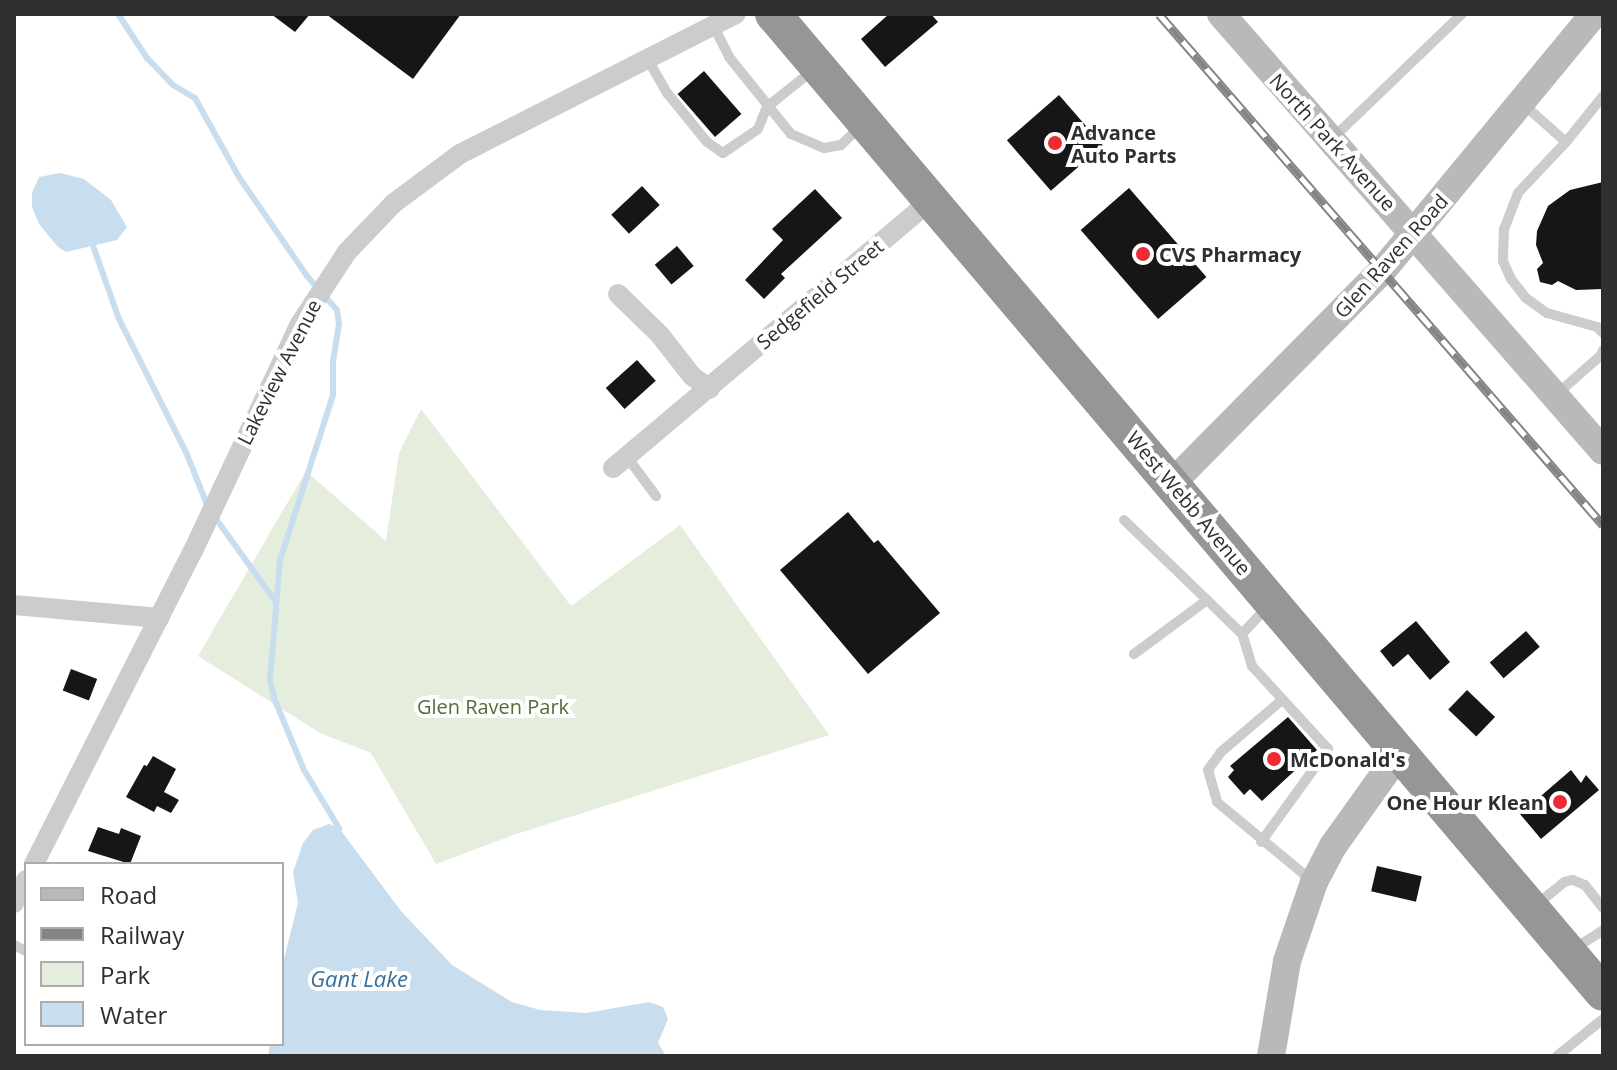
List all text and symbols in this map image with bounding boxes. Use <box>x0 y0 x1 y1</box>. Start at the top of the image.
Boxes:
street label: North Park Avenue <box>1265 68 1401 216</box>
place label: Advance Auto Parts <box>1071 120 1177 167</box>
marker: Advance Auto Parts <box>1046 134 1064 152</box>
street label: Glen Raven Road <box>1329 189 1453 323</box>
street label: Sedgefield Street <box>752 234 888 354</box>
place label: CVS Pharmacy <box>1159 242 1301 266</box>
marker: CVS Pharmacy <box>1134 245 1152 263</box>
street label: Lakeview Avenue <box>232 295 326 449</box>
street label: West Webb Avenue <box>1122 426 1256 580</box>
park label: Glen Raven Park <box>417 694 569 718</box>
place label: McDonald's <box>1290 747 1406 771</box>
marker: McDonald's <box>1265 750 1283 768</box>
place label: One Hour Klean <box>1386 790 1544 814</box>
marker: One Hour Klean <box>1551 793 1569 811</box>
legend <box>24 862 284 1046</box>
text: Road <box>100 878 157 911</box>
text: Railway <box>100 918 184 951</box>
text: Park <box>100 958 150 991</box>
water label: Gant Lake <box>310 966 408 992</box>
text: Water <box>100 998 167 1031</box>

